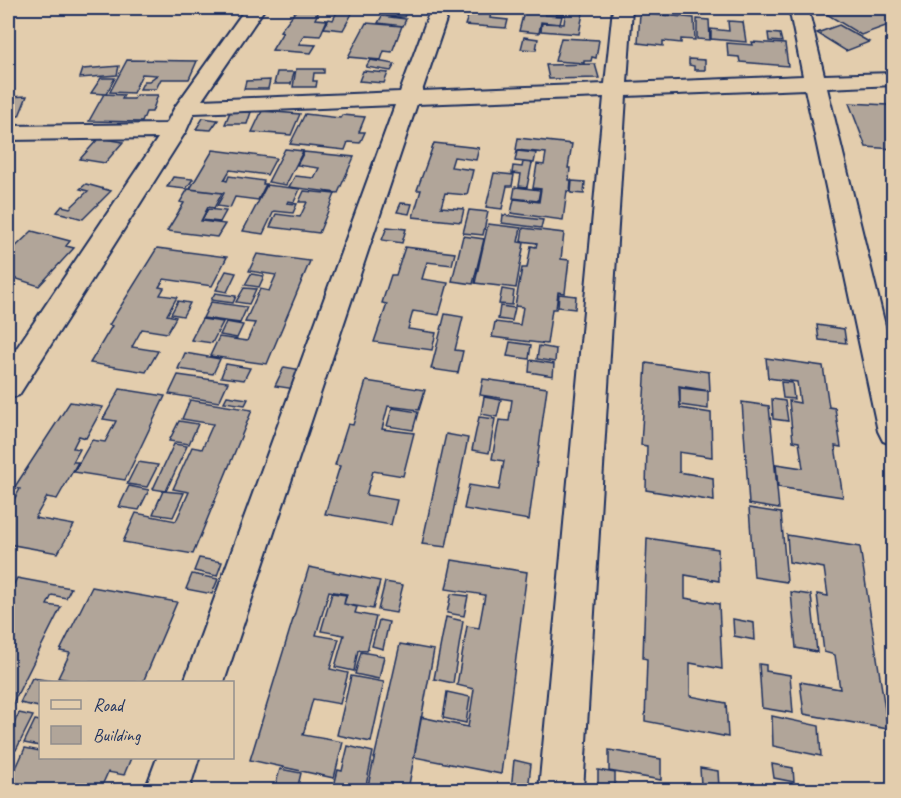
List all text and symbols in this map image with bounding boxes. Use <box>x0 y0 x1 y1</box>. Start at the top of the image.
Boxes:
legend <box>39 681 234 759</box>
text: Road <box>93 694 126 716</box>
text: Building <box>93 724 142 746</box>

